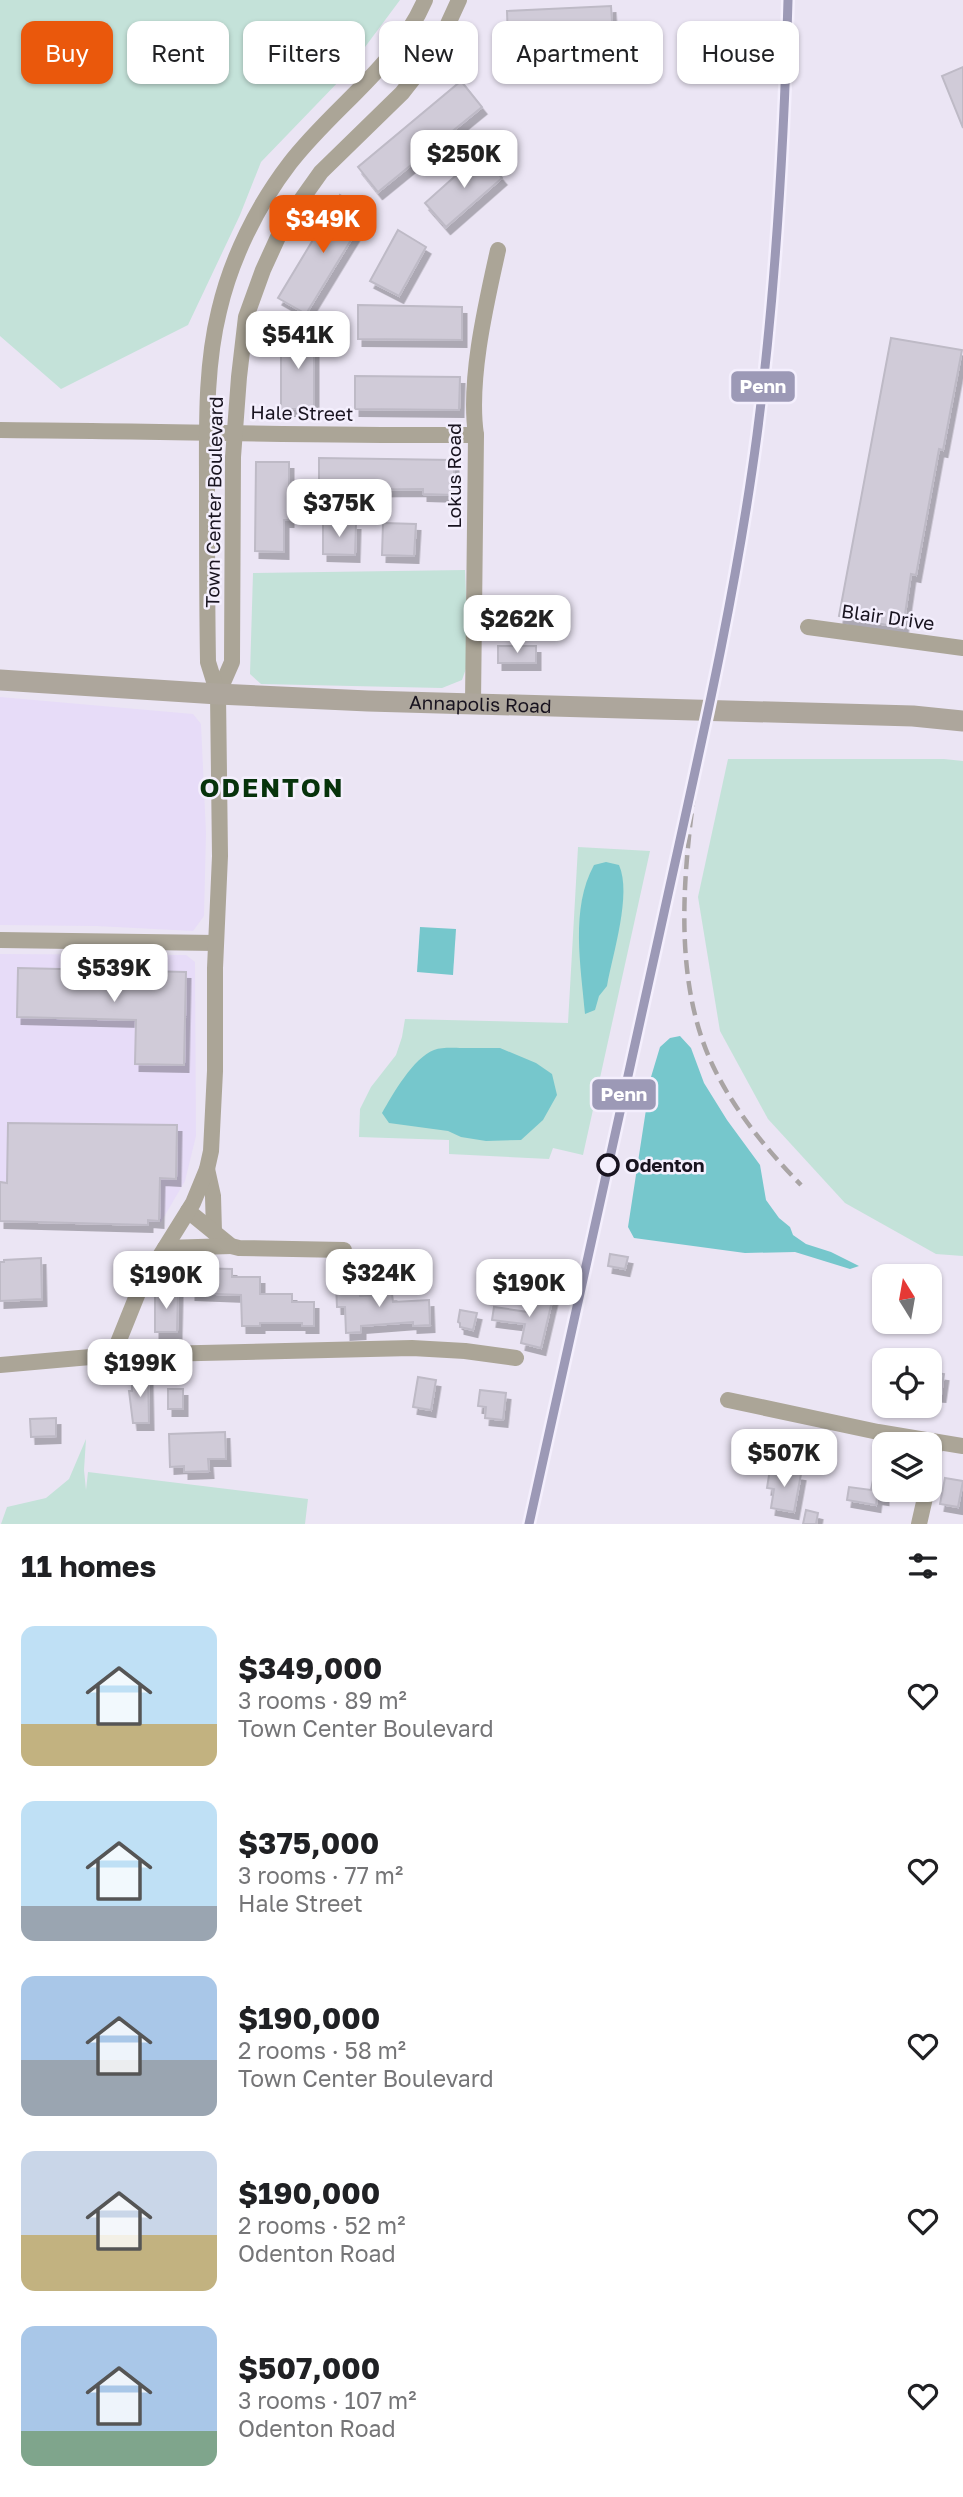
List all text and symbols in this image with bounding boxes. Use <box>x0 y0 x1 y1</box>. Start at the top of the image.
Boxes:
chip: Buy <box>21 21 113 84</box>
chip: Rent <box>127 21 229 84</box>
chip: Filters <box>243 21 365 84</box>
chip: New <box>379 21 478 84</box>
chip: Apartment <box>492 21 663 84</box>
chip: House <box>677 21 799 84</box>
pin: $250K <box>415 130 513 190</box>
text: $250K <box>426 139 502 167</box>
pin: $349K <box>274 196 372 255</box>
text: $349K <box>285 204 361 232</box>
pin: $541K <box>249 312 347 371</box>
text: $541K <box>262 320 334 348</box>
line badge: Penn <box>730 370 796 403</box>
text: Penn <box>740 374 786 397</box>
street label: Town Center Boulevard <box>200 396 227 608</box>
street label: Hale Street <box>250 400 354 425</box>
street label: Lokus Road <box>442 423 465 529</box>
pin: $375K <box>290 480 388 539</box>
text: $375K <box>303 488 375 516</box>
pin: $262K <box>468 596 566 655</box>
street label: Blair Drive <box>840 599 936 634</box>
text: $262K <box>480 604 554 632</box>
street label: Annapolis Road <box>409 690 552 717</box>
district label: ODENTON <box>199 772 345 803</box>
pin: $539K <box>65 944 163 1004</box>
text: $539K <box>77 953 151 981</box>
line badge: Penn <box>591 1078 657 1111</box>
text: Penn <box>601 1082 647 1105</box>
place label: Odenton <box>625 1153 705 1176</box>
marker: Odenton <box>597 1154 619 1176</box>
pin: $324K <box>330 1250 428 1309</box>
pin: $190K <box>117 1252 215 1311</box>
text: $324K <box>342 1258 416 1286</box>
text: $190K <box>129 1260 203 1288</box>
pin: $190K <box>480 1260 578 1319</box>
north arrow <box>872 1264 942 1334</box>
map controls <box>872 1264 942 1502</box>
text: $190K <box>492 1268 566 1296</box>
pin: $199K <box>91 1340 189 1399</box>
text: $199K <box>103 1348 177 1376</box>
button: locate <box>872 1348 942 1418</box>
pin: $507K <box>735 1430 833 1489</box>
button: layers <box>872 1432 942 1502</box>
text: $507K <box>747 1438 821 1466</box>
icon: filters <box>904 1547 942 1585</box>
text: 11 homes <box>21 1548 156 1584</box>
text: $349,000 <box>238 1650 382 1686</box>
icon: home <box>77 1654 161 1738</box>
icon: heart <box>904 1677 942 1715</box>
text: 3 rooms · 89 m² <box>238 1686 407 1714</box>
text: Town Center Boulevard <box>238 1714 494 1742</box>
text: $375,000 <box>238 1825 379 1861</box>
icon: home <box>77 1829 161 1913</box>
icon: heart <box>904 1852 942 1890</box>
text: 3 rooms · 77 m² <box>238 1861 403 1889</box>
text: Hale Street <box>238 1889 363 1917</box>
text: $190,000 <box>238 2000 380 2036</box>
icon: home <box>77 2004 161 2088</box>
icon: heart <box>904 2027 942 2065</box>
text: 2 rooms · 58 m² <box>238 2036 406 2064</box>
text: Town Center Boulevard <box>238 2064 494 2092</box>
text: $190,000 <box>238 2175 380 2211</box>
icon: home <box>77 2179 161 2263</box>
icon: heart <box>904 2202 942 2240</box>
text: 2 rooms · 52 m² <box>238 2211 405 2239</box>
text: Odenton Road <box>238 2239 396 2267</box>
text: $507,000 <box>238 2350 380 2386</box>
icon: home <box>77 2354 161 2438</box>
icon: heart <box>904 2377 942 2415</box>
text: 3 rooms · 107 m² <box>238 2386 416 2414</box>
text: Odenton Road <box>238 2414 396 2442</box>

